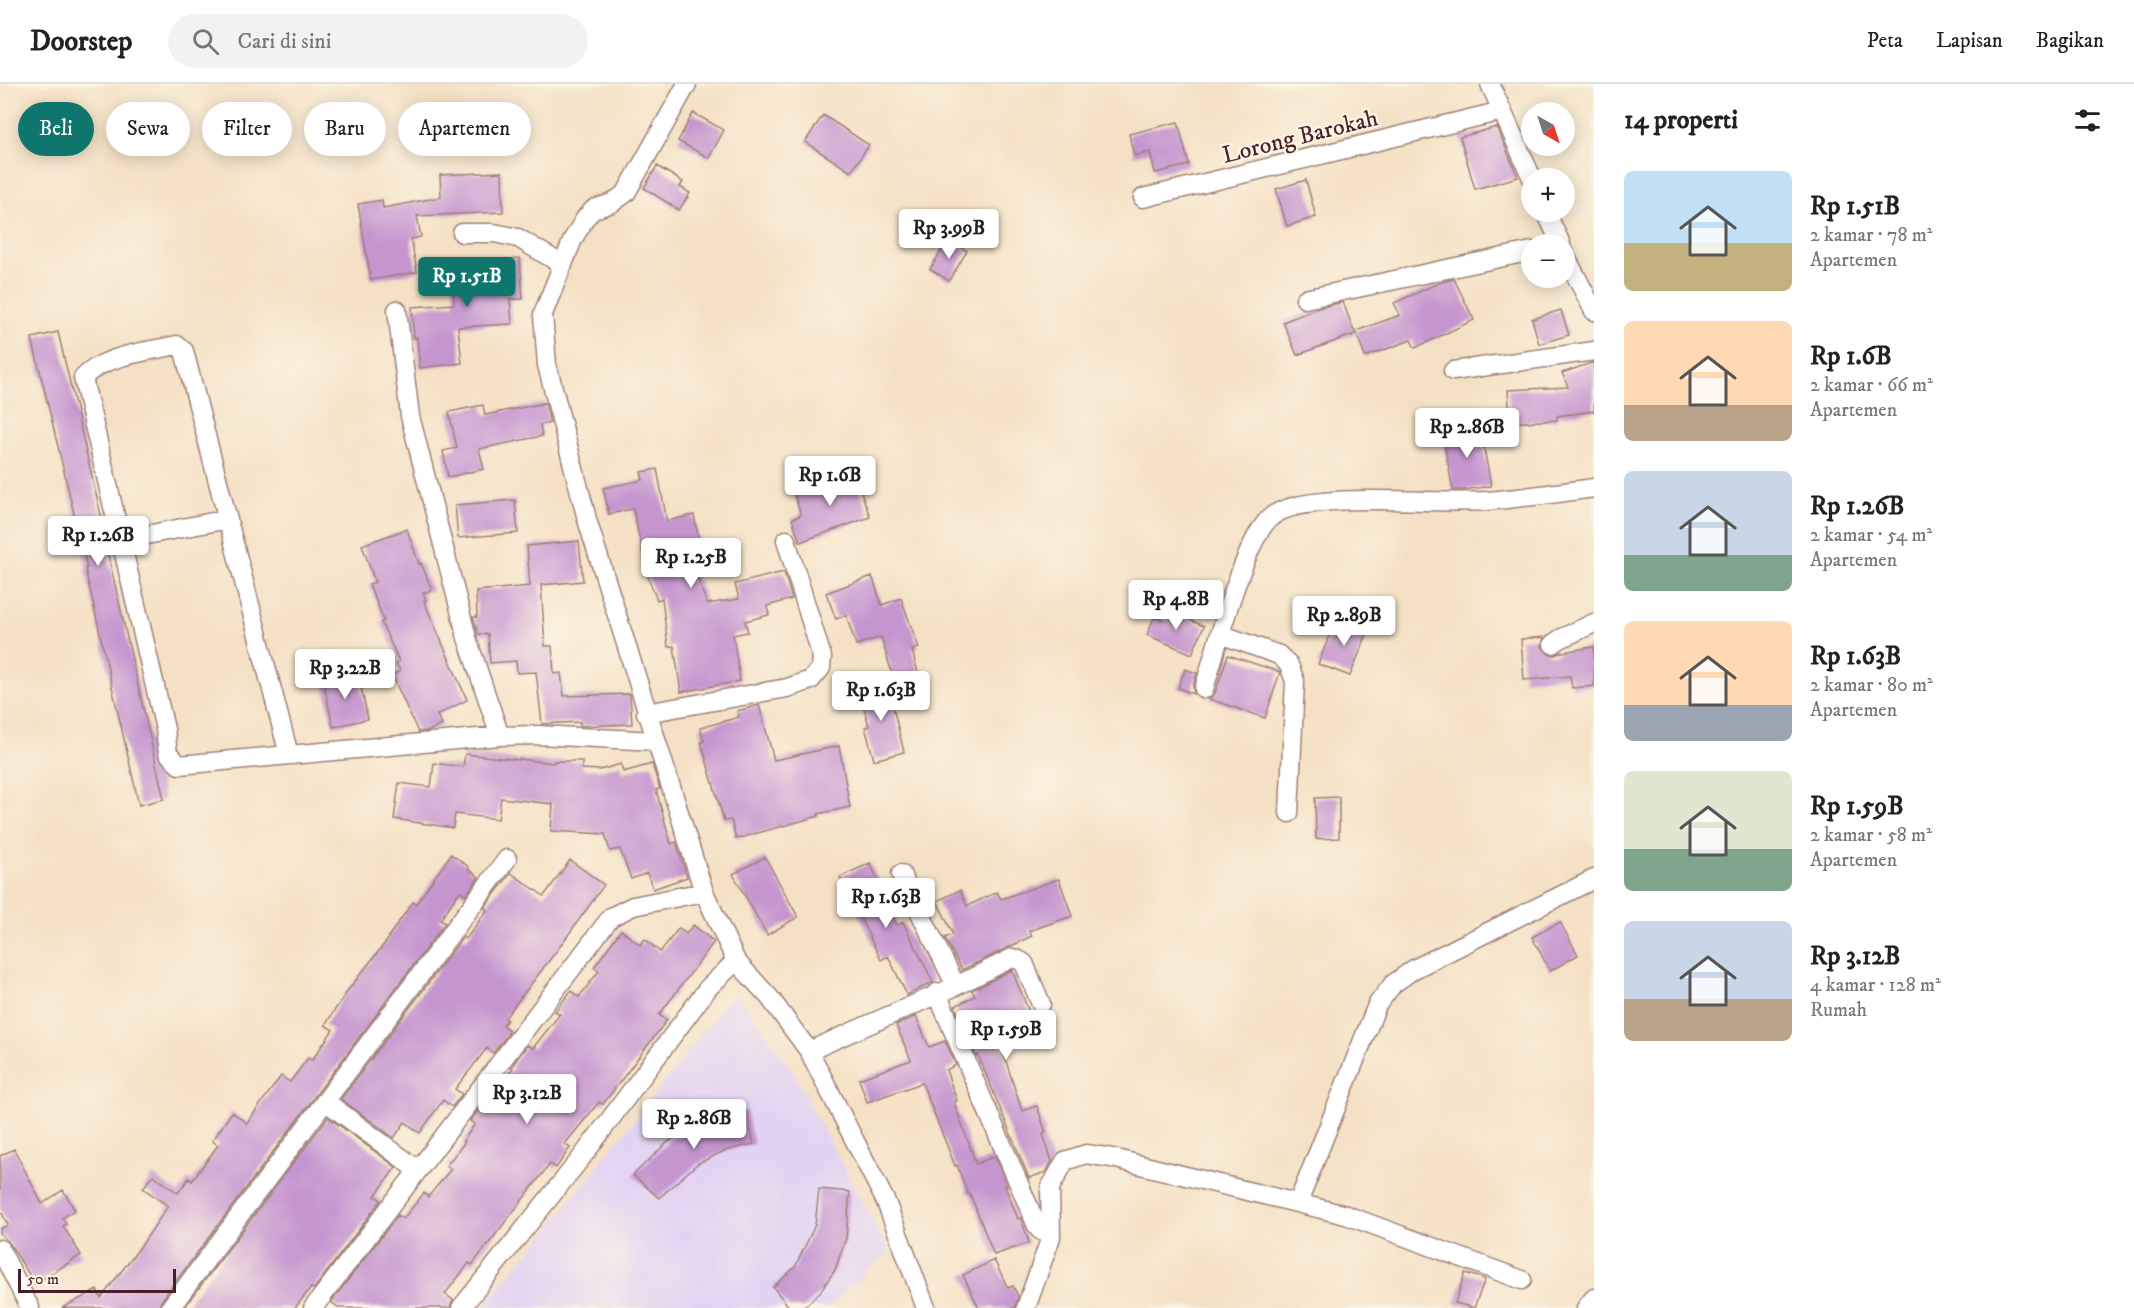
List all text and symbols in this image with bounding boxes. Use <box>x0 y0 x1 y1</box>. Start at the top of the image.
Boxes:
search box <box>168 14 588 68</box>
text: Doorstep <box>30 24 132 59</box>
icon: search <box>189 25 222 58</box>
text: Cari di sini <box>237 28 332 55</box>
text: Peta <box>1867 28 1903 54</box>
text: Lapisan <box>1936 28 2003 54</box>
text: Bagikan <box>2036 28 2104 54</box>
chip: Beli <box>18 102 94 156</box>
chip: Sewa <box>106 102 190 156</box>
chip: Filter <box>202 102 292 156</box>
chip: Baru <box>304 102 386 156</box>
chip: Apartemen <box>398 102 531 156</box>
north arrow <box>1521 102 1575 156</box>
map controls <box>1521 102 1575 288</box>
street label: Lorong Barokah <box>1219 103 1382 171</box>
text: 14 properti <box>1624 104 1738 137</box>
icon: filters <box>2071 104 2104 137</box>
button: + <box>1521 168 1575 222</box>
text: Rp 1.51B <box>1810 190 1900 223</box>
icon: home <box>1672 195 1744 267</box>
pin: Rp 3.99B <box>887 209 1011 260</box>
text: Rp 3.99B <box>913 216 985 241</box>
text: 2 kamar · 78 m² <box>1810 223 1933 248</box>
button: − <box>1521 234 1575 288</box>
text: Apartemen <box>1810 248 1897 273</box>
pin: Rp 1.51B <box>405 257 529 308</box>
text: Rp 1.51B <box>432 264 502 289</box>
text: Rp 1.6B <box>1810 340 1892 373</box>
icon: home <box>1672 345 1744 417</box>
text: 2 kamar · 66 m² <box>1810 373 1933 398</box>
text: Apartemen <box>1810 398 1897 423</box>
pin: Rp 2.86B <box>1405 408 1529 459</box>
text: Rp 2.86B <box>1429 415 1505 440</box>
pin: Rp 1.6B <box>775 456 885 507</box>
text: Rp 1.6B <box>799 463 861 488</box>
text: Rp 1.26B <box>1810 490 1904 523</box>
icon: home <box>1672 495 1744 567</box>
pin: Rp 1.26B <box>36 516 160 567</box>
text: Rp 1.26B <box>62 523 134 548</box>
text: 2 kamar · 54 m² <box>1810 523 1932 548</box>
pin: Rp 1.25B <box>629 538 753 589</box>
text: Rp 1.25B <box>655 545 727 570</box>
text: Apartemen <box>1810 548 1897 573</box>
pin: Rp 4.8B <box>1121 580 1231 631</box>
text: Rp 4.8B <box>1142 587 1210 612</box>
pin: Rp 2.89B <box>1282 596 1406 647</box>
text: Rp 2.89B <box>1306 603 1382 628</box>
text: Rp 1.63B <box>1810 640 1901 673</box>
icon: home <box>1672 645 1744 717</box>
pin: Rp 3.22B <box>283 649 407 700</box>
text: Rp 3.22B <box>309 656 381 681</box>
pin: Rp 1.63B <box>819 671 943 722</box>
text: 2 kamar · 80 m² <box>1810 673 1933 698</box>
text: Rp 1.63B <box>846 678 916 703</box>
text: Apartemen <box>1810 698 1897 723</box>
text: Rp 1.59B <box>1810 790 1904 823</box>
icon: home <box>1672 795 1744 867</box>
text: 2 kamar · 58 m² <box>1810 823 1932 848</box>
text: Apartemen <box>1810 848 1897 873</box>
pin: Rp 1.63B <box>824 878 948 929</box>
text: Rp 1.63B <box>851 885 921 910</box>
text: Rp 3.12B <box>1810 940 1901 973</box>
icon: home <box>1672 945 1744 1017</box>
text: 4 kamar · 128 m² <box>1810 973 1941 998</box>
text: Rumah <box>1810 998 1867 1023</box>
pin: Rp 1.59B <box>944 1010 1068 1061</box>
text: Rp 1.59B <box>970 1017 1042 1042</box>
pin: Rp 3.12B <box>465 1074 589 1125</box>
text: Rp 3.12B <box>492 1081 562 1106</box>
pin: Rp 2.86B <box>632 1099 756 1150</box>
text: Rp 2.86B <box>656 1106 732 1131</box>
scale bar <box>18 1266 176 1294</box>
text: 50 m <box>27 1269 59 1289</box>

